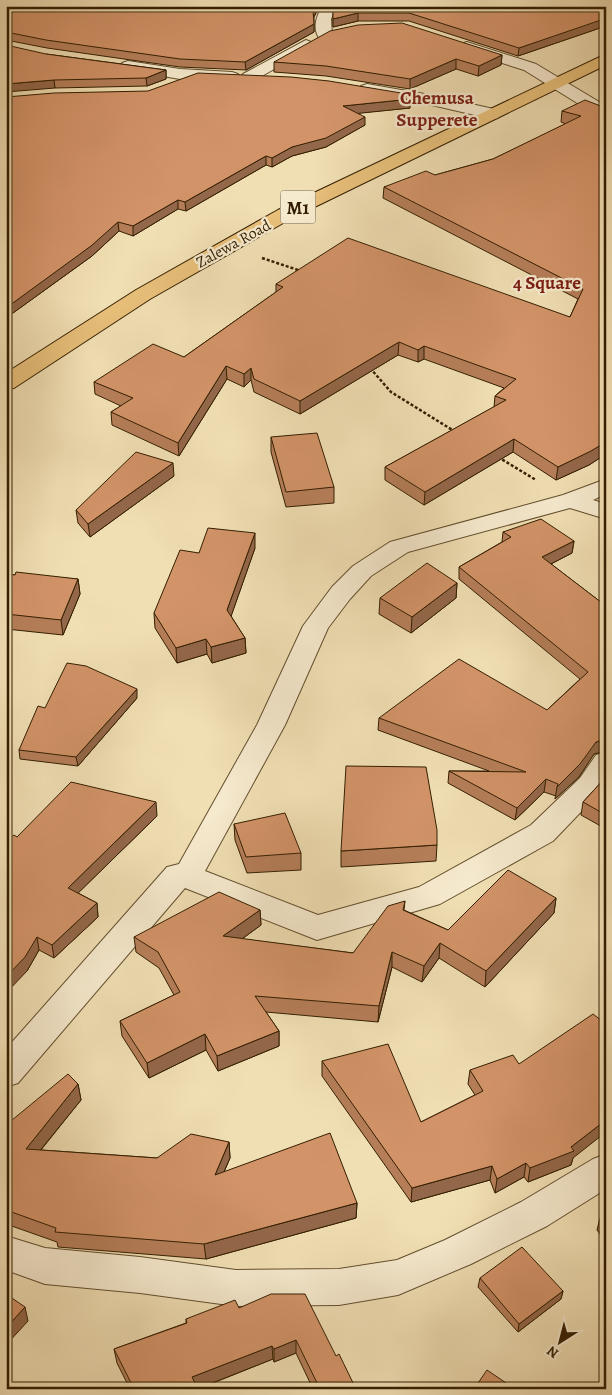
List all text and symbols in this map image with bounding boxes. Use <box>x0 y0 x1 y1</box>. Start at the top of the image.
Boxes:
district label: Chemusa Supperete <box>396 85 478 133</box>
road number: M1 <box>280 190 316 223</box>
street label: Zalewa Road <box>192 214 275 274</box>
district label: 4 Square <box>513 270 581 296</box>
north arrow <box>534 1318 584 1368</box>
text: N <box>543 1341 562 1363</box>

